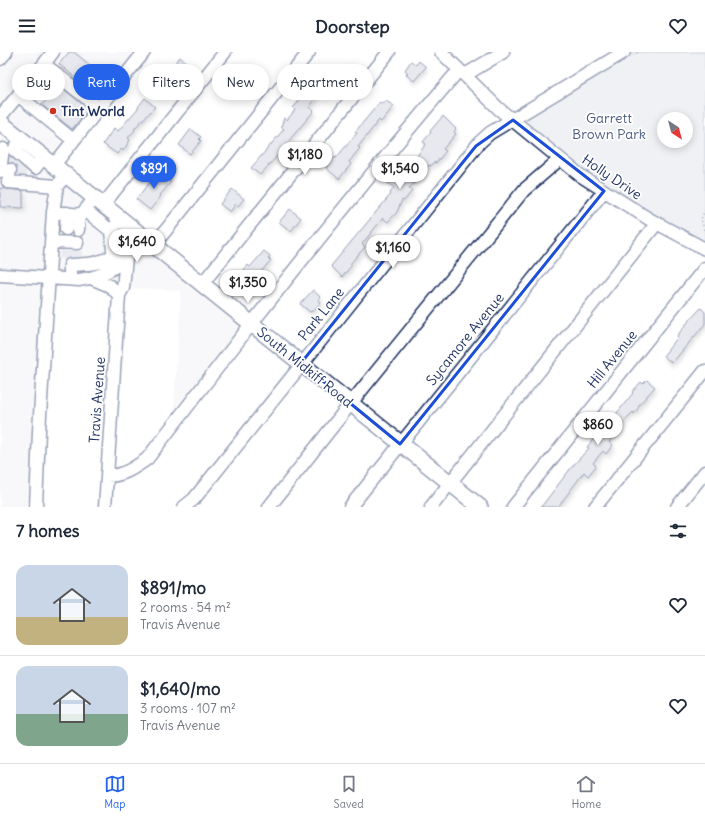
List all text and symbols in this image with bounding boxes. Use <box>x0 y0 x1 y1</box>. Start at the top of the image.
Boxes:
icon: menu <box>16 15 38 37</box>
text: Doorstep <box>315 15 390 38</box>
icon: heart <box>667 15 689 37</box>
chip: Buy <box>12 64 65 100</box>
chip: Rent <box>73 64 130 100</box>
chip: Filters <box>138 64 204 100</box>
chip: New <box>212 64 269 100</box>
chip: Apartment <box>277 64 373 100</box>
place label: Tint World <box>61 102 125 120</box>
marker: Tint World <box>48 106 58 116</box>
park label: Garrett Brown Park <box>572 109 646 143</box>
north arrow <box>657 112 693 148</box>
map controls <box>657 112 693 148</box>
pin: $1,180 <box>272 142 338 176</box>
text: $1,180 <box>287 146 323 163</box>
street label: Holly Drive <box>579 150 645 204</box>
pin: $891 <box>130 156 178 190</box>
pin: $1,540 <box>367 156 433 190</box>
text: $891 <box>140 160 168 177</box>
text: $1,540 <box>381 160 419 177</box>
pin: $1,640 <box>104 229 170 263</box>
text: $1,640 <box>118 233 156 250</box>
pin: $1,160 <box>360 235 426 269</box>
text: $1,160 <box>375 239 411 256</box>
pin: $1,350 <box>215 270 281 304</box>
text: $1,350 <box>229 274 267 291</box>
street label: Park Lane <box>294 284 348 344</box>
street label: Sycamore Avenue <box>422 289 508 389</box>
street label: South Midkiff Road <box>253 323 357 411</box>
street label: Hill Avenue <box>583 326 641 392</box>
street label: Travis Avenue <box>85 356 109 444</box>
pin: $860 <box>574 412 622 446</box>
text: $860 <box>583 416 613 433</box>
text: 7 homes <box>16 520 80 542</box>
icon: filters <box>667 520 689 542</box>
text: $891/mo <box>140 577 206 599</box>
icon: home <box>48 581 96 629</box>
icon: heart <box>667 594 689 616</box>
text: 2 rooms · 54 m² <box>140 599 231 616</box>
text: Travis Avenue <box>140 616 220 633</box>
text: $1,640/mo <box>140 678 221 700</box>
icon: home <box>48 682 96 730</box>
icon: heart <box>667 695 689 717</box>
text: 3 rooms · 107 m² <box>140 700 236 717</box>
text: Travis Avenue <box>140 717 220 734</box>
tab: Map <box>104 773 126 811</box>
tab: Saved <box>334 773 364 811</box>
tab: Home <box>571 773 601 811</box>

